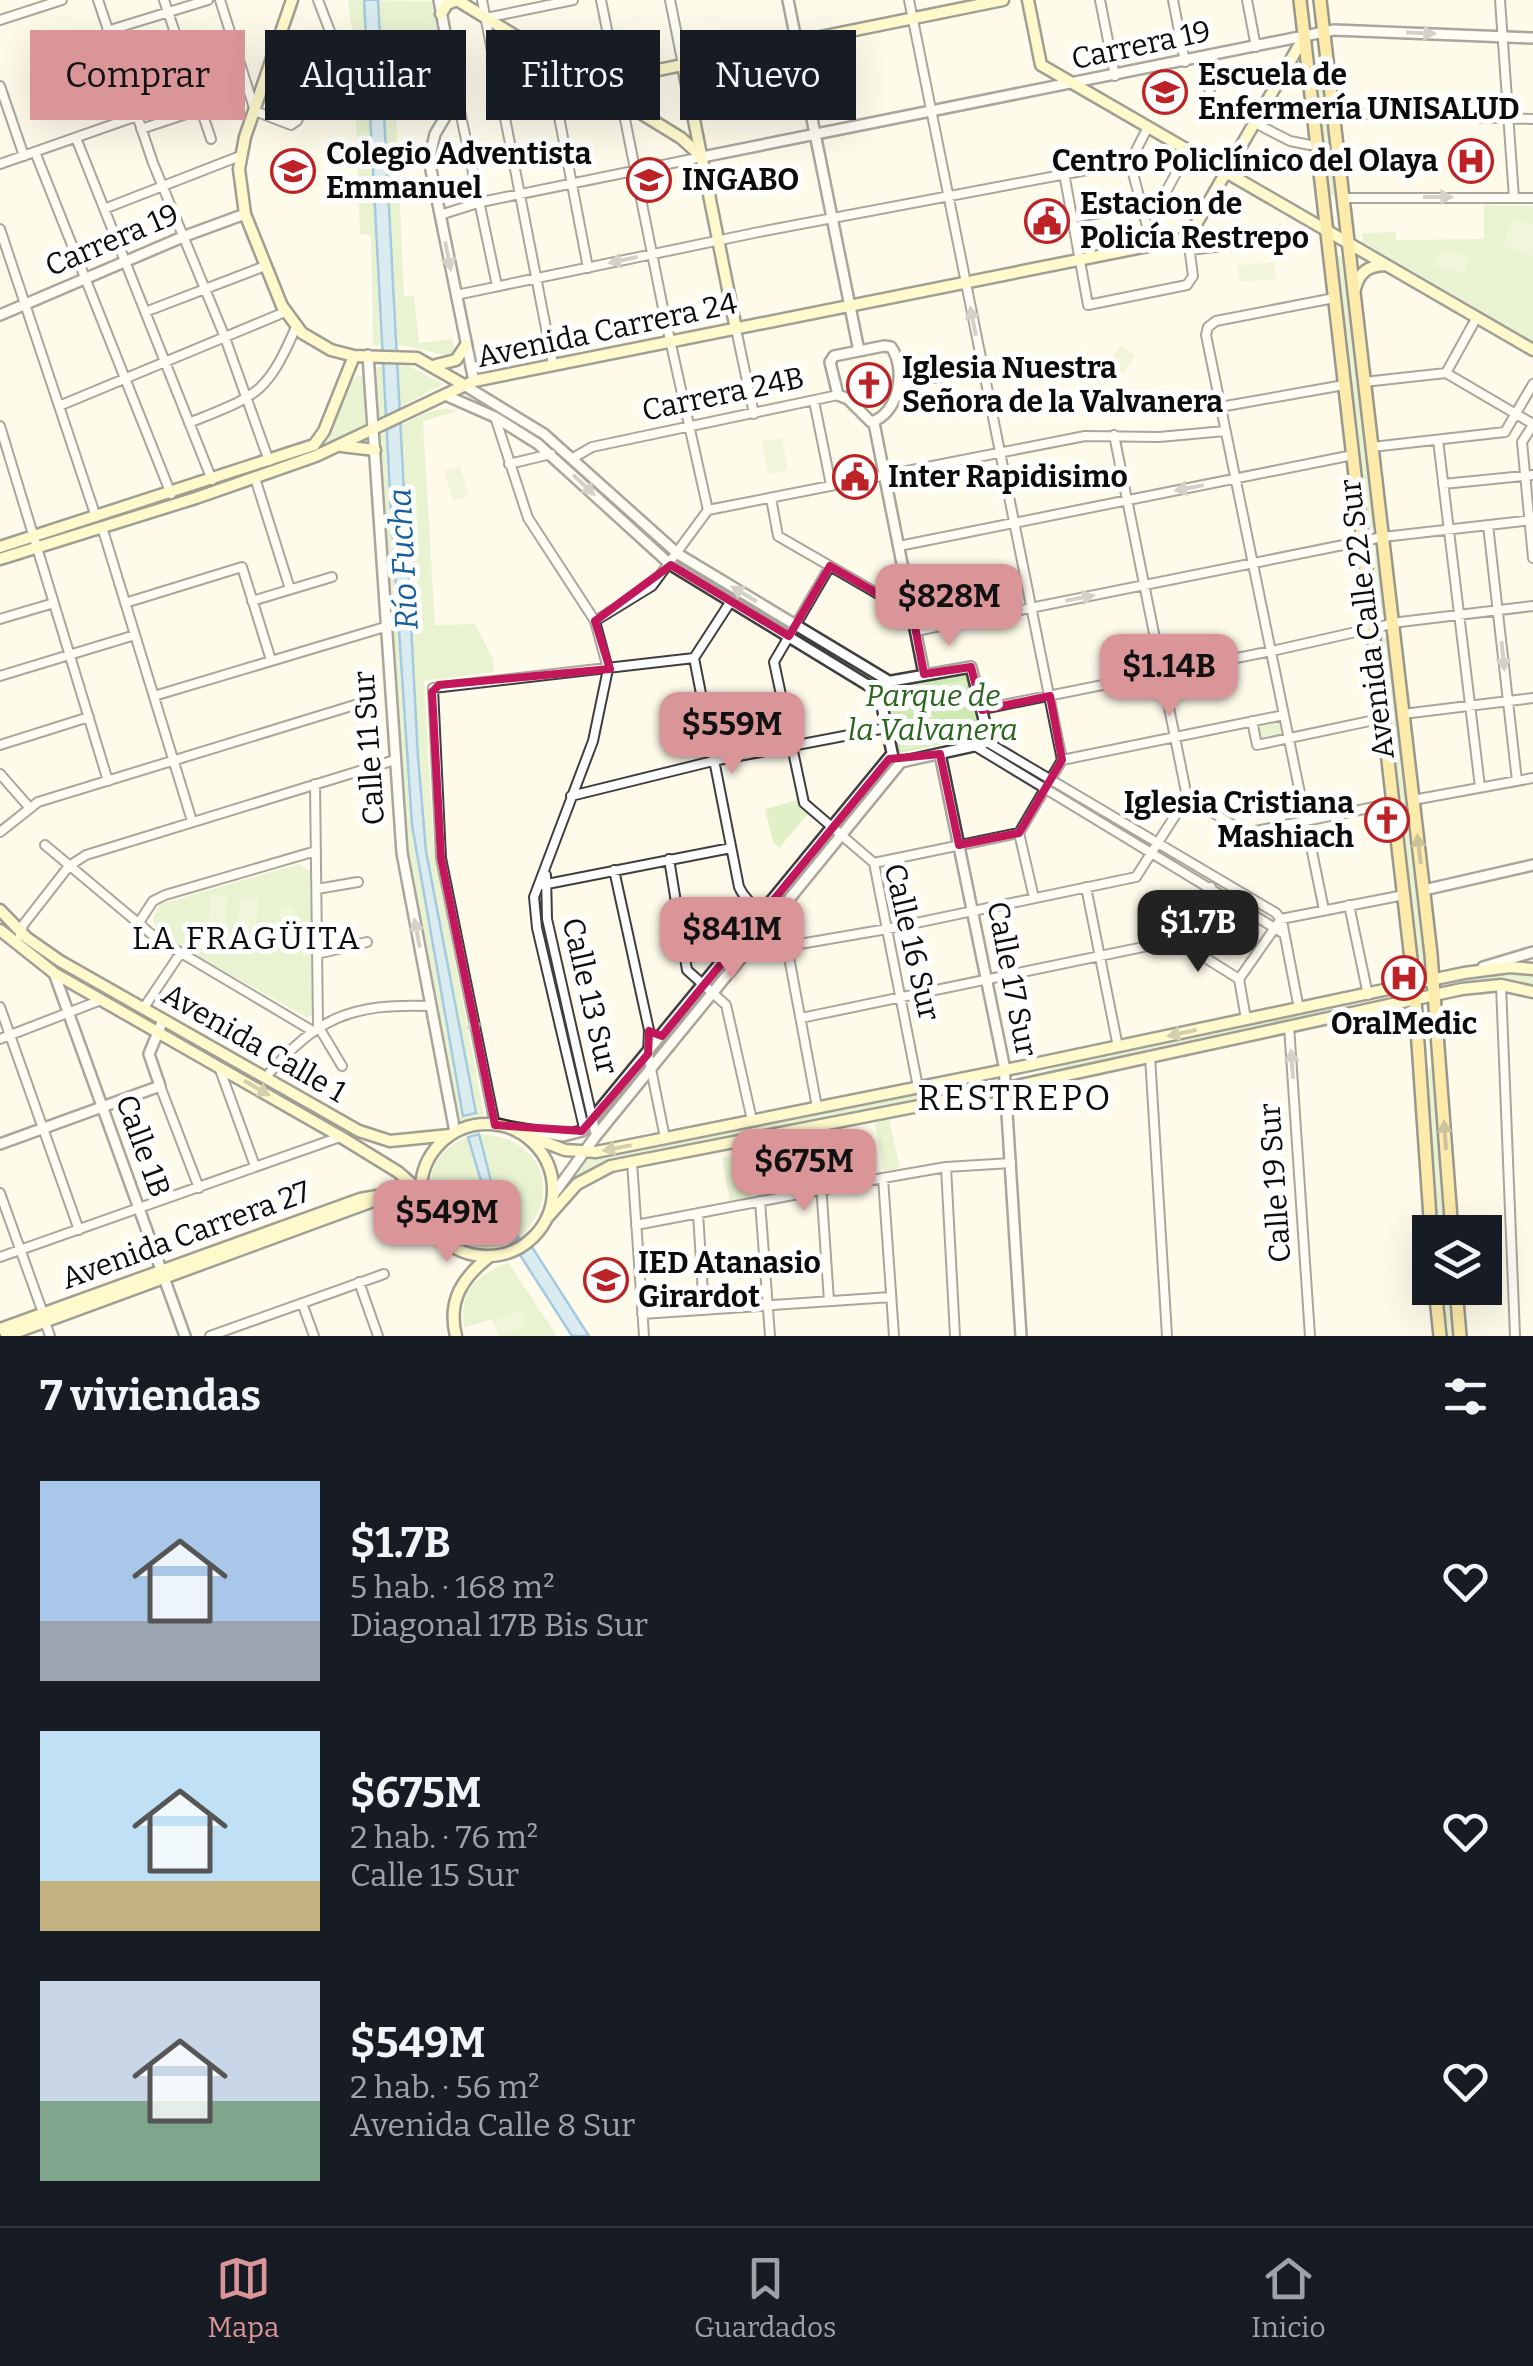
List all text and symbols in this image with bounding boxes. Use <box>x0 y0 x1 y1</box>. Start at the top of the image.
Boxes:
street label: Carrera 19 <box>1068 13 1214 77</box>
one-way arrow <box>1405 26 1437 42</box>
chip: Comprar <box>30 30 245 120</box>
chip: Alquilar <box>265 30 466 120</box>
chip: Filtros <box>486 30 660 120</box>
chip: Nuevo <box>680 30 856 120</box>
place label: Escuela de Enfermería UNISALUD <box>1198 57 1520 127</box>
school or university icon: Escuela de Enfermería UNISALUD <box>1142 69 1188 115</box>
place label: Colegio Adventista Emmanuel <box>326 136 592 206</box>
hospital icon: Centro Policlínico del Olaya <box>1448 138 1494 184</box>
place label: Centro Policlínico del Olaya <box>1052 143 1438 179</box>
school or university icon: Colegio Adventista Emmanuel <box>270 148 316 194</box>
school or university icon: INGABO <box>626 157 672 203</box>
place label: INGABO <box>682 162 799 198</box>
place label: Estacion de Policía Restrepo <box>1080 186 1309 256</box>
one-way arrow <box>1423 189 1455 205</box>
street label: Carrera 19 <box>40 196 184 284</box>
public building icon: Estacion de Policía Restrepo <box>1024 198 1070 244</box>
one-way arrow <box>440 240 456 271</box>
one-way arrow <box>607 253 638 269</box>
street label: Avenida Carrera 24 <box>474 285 741 375</box>
one-way arrow <box>964 306 980 337</box>
place label: Iglesia Nuestra Señora de la Valvanera <box>902 350 1223 420</box>
street label: Carrera 24B <box>639 359 807 429</box>
church icon: Iglesia Nuestra Señora de la Valvanera <box>846 362 892 408</box>
public building icon: Inter Rapidisimo <box>832 454 878 500</box>
place label: Inter Rapidisimo <box>888 459 1128 495</box>
one-way arrow <box>572 473 596 496</box>
street label: Avenida Calle 22 Sur <box>1332 477 1402 761</box>
one-way arrow <box>1173 480 1204 496</box>
water label: Río Fucha <box>380 487 426 631</box>
pin: $828M <box>879 564 1019 649</box>
text: $828M <box>897 577 1001 615</box>
one-way arrow <box>730 586 758 603</box>
one-way arrow <box>1065 590 1096 605</box>
pin: $1.14B <box>1088 634 1250 719</box>
one-way arrow <box>1495 641 1511 673</box>
text: $1.14B <box>1122 647 1216 685</box>
street label: Calle 11 Sur <box>346 670 392 826</box>
park label: Parque de la Valvanera <box>848 678 1018 748</box>
pin: $559M <box>662 692 802 777</box>
text: $559M <box>682 705 782 743</box>
place label: Iglesia Cristiana Mashiach <box>1124 785 1354 855</box>
church icon: Iglesia Cristiana Mashiach <box>1364 797 1410 843</box>
one-way arrow <box>1411 832 1427 864</box>
street label: Calle 16 Sur <box>876 860 948 1024</box>
pin: $1.7B <box>1128 890 1268 975</box>
pin: $841M <box>662 897 802 982</box>
street label: Calle 17 Sur <box>979 898 1045 1060</box>
text: $1.7B <box>1160 903 1236 941</box>
text: $841M <box>682 910 782 948</box>
street label: Calle 13 Sur <box>555 914 625 1078</box>
one-way arrow <box>409 917 424 948</box>
district label: LA FRAGÜITA <box>132 919 362 957</box>
hospital icon: OralMedic <box>1381 955 1427 1001</box>
street label: Avenida Calle 1 <box>156 976 352 1110</box>
place label: OralMedic <box>1331 1006 1477 1042</box>
one-way arrow <box>466 1014 482 1045</box>
one-way arrow <box>1166 1026 1197 1041</box>
one-way arrow <box>1284 1048 1300 1080</box>
district label: RESTREPO <box>917 1077 1113 1119</box>
one-way arrow <box>242 1080 271 1097</box>
street label: Calle 1B <box>108 1090 178 1202</box>
street label: Calle 19 Sur <box>1251 1102 1299 1264</box>
one-way arrow <box>1437 1119 1453 1151</box>
pin: $675M <box>734 1129 874 1214</box>
one-way arrow <box>601 1140 632 1156</box>
text: $675M <box>754 1142 854 1180</box>
street label: Avenida Carrera 27 <box>57 1173 315 1297</box>
pin: $549M <box>377 1180 517 1265</box>
text: $549M <box>395 1193 499 1231</box>
map controls <box>1412 1215 1502 1305</box>
button: layers <box>1412 1215 1502 1305</box>
place label: IED Atanasio Girardot <box>638 1245 821 1315</box>
school or university icon: IED Atanasio Girardot <box>583 1257 629 1303</box>
icon: filters <box>1438 1369 1493 1424</box>
text: 7 viviendas <box>40 1371 261 1421</box>
text: $1.7B <box>350 1518 451 1568</box>
icon: home <box>120 1521 240 1641</box>
icon: heart <box>1438 1554 1493 1609</box>
text: 5 hab. · 168 m² <box>350 1568 555 1606</box>
text: Diagonal 17B Bis Sur <box>350 1606 648 1644</box>
text: $675M <box>350 1768 481 1818</box>
icon: home <box>120 1771 240 1891</box>
icon: heart <box>1438 1804 1493 1859</box>
text: 2 hab. · 76 m² <box>350 1818 538 1856</box>
text: Calle 15 Sur <box>350 1856 519 1894</box>
text: $549M <box>350 2018 486 2068</box>
icon: home <box>120 2021 240 2141</box>
icon: heart <box>1438 2054 1493 2109</box>
text: 2 hab. · 56 m² <box>350 2068 540 2106</box>
text: Avenida Calle 8 Sur <box>350 2106 635 2144</box>
tab: Mapa <box>207 2251 279 2344</box>
tab: Guardados <box>694 2251 836 2344</box>
tab: Inicio <box>1251 2251 1326 2344</box>

